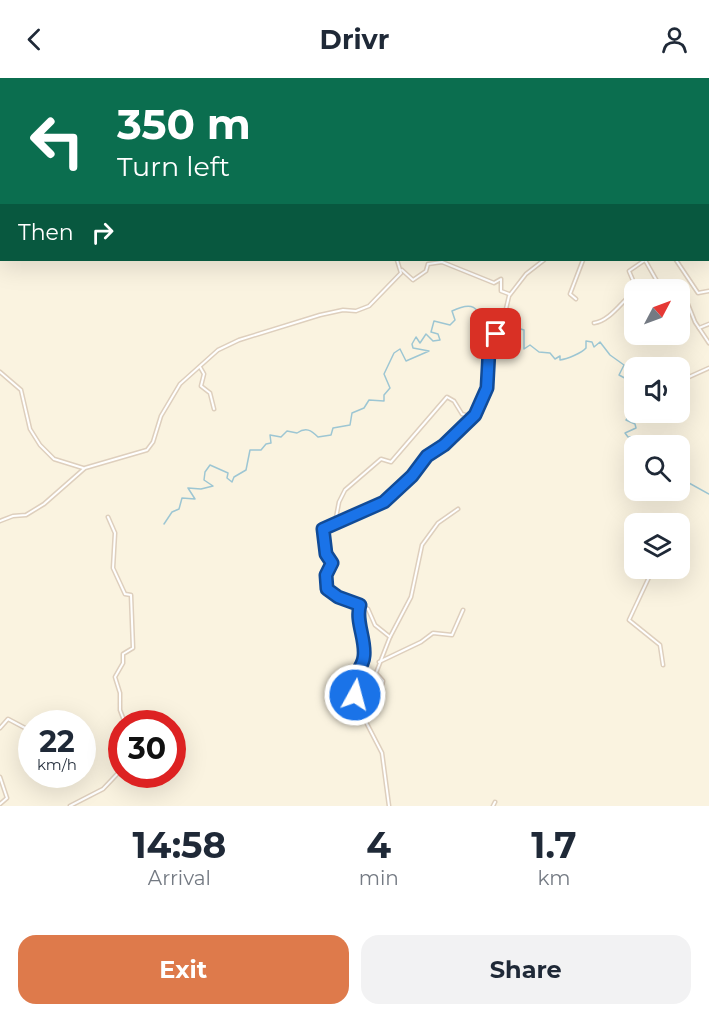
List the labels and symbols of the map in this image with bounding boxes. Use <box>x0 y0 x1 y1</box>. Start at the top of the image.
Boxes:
north arrow <box>624 279 690 345</box>
pin <box>470 308 521 359</box>
position arrow <box>323 663 387 727</box>
speed limit sign: 30 <box>108 710 186 788</box>

